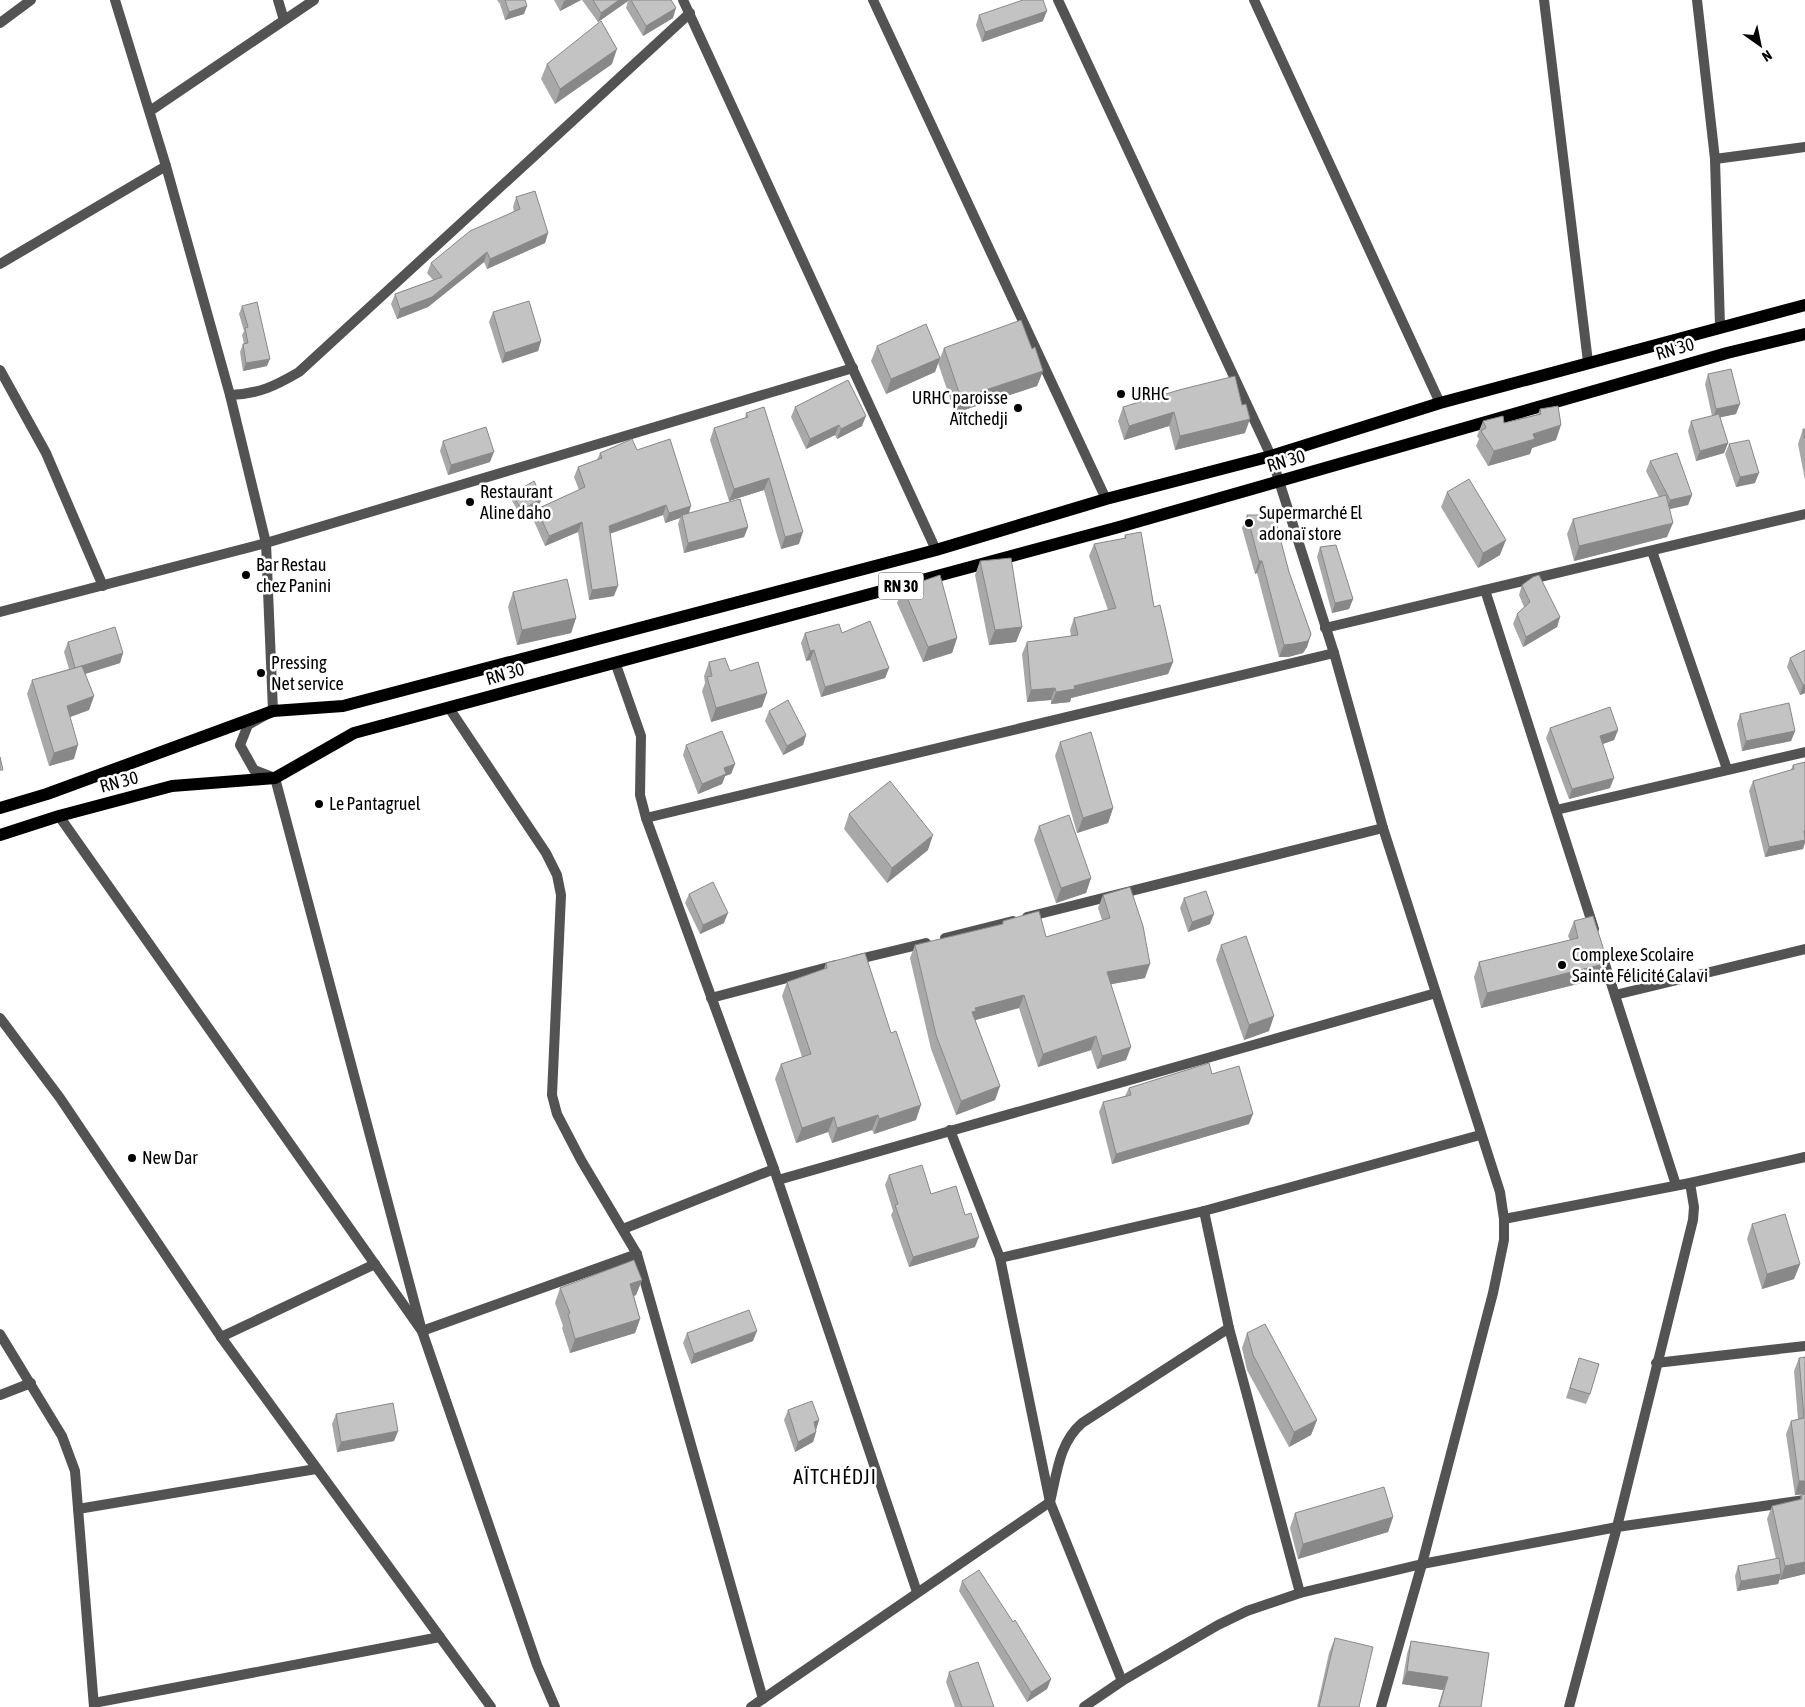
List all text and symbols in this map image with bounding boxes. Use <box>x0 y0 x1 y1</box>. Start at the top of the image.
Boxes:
north arrow <box>1735 20 1785 70</box>
text: N <box>1759 47 1775 65</box>
street label: RN 30 <box>1653 333 1697 364</box>
place label: URHC <box>1131 383 1169 404</box>
place label: URHC paroisse Aïtchedji <box>912 387 1008 429</box>
marker: URHC <box>1115 388 1127 400</box>
marker: URHC paroisse Aïtchedji <box>1012 402 1024 414</box>
street label: RN 30 <box>1264 445 1308 476</box>
place label: Restaurant Aline daho <box>480 481 553 523</box>
marker: Restaurant Aline daho <box>464 496 476 508</box>
place label: Supermarché El adonaï store <box>1259 502 1363 544</box>
marker: Supermarché El adonaï store <box>1243 517 1255 529</box>
place label: Bar Restau chez Panini <box>256 554 331 596</box>
marker: Bar Restau chez Panini <box>240 569 252 581</box>
road number: RN 30 <box>878 572 924 600</box>
place label: Pressing Net service <box>271 652 344 694</box>
street label: RN 30 <box>483 658 527 689</box>
marker: Pressing Net service <box>255 667 267 679</box>
street label: RN 30 <box>97 766 140 797</box>
place label: Le Pantagruel <box>329 793 421 814</box>
marker: Le Pantagruel <box>313 798 325 810</box>
place label: Complexe Scolaire Sainte Félicité Calavi <box>1572 944 1708 986</box>
marker: Complexe Scolaire Sainte Félicité Calavi <box>1556 959 1568 971</box>
place label: New Dar <box>142 1147 198 1168</box>
marker: New Dar <box>126 1152 138 1164</box>
district label: AÏTCHÉDJI <box>793 1465 877 1488</box>

